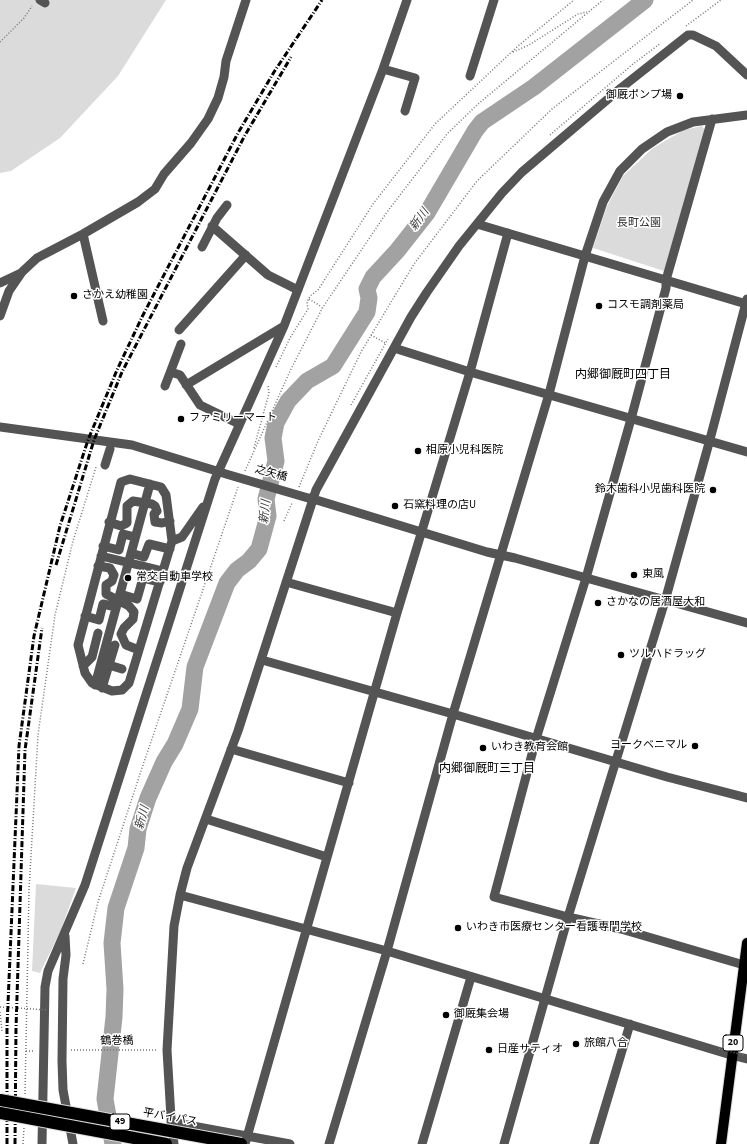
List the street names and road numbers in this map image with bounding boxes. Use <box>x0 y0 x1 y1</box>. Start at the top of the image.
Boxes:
street label: 之矢橋 <box>253 463 289 485</box>
street label: 鶴巻橋 <box>101 1035 133 1049</box>
road number: 20 <box>723 1035 743 1051</box>
street label: 平バイパス <box>142 1107 198 1129</box>
road number: 49 <box>110 1114 130 1130</box>

